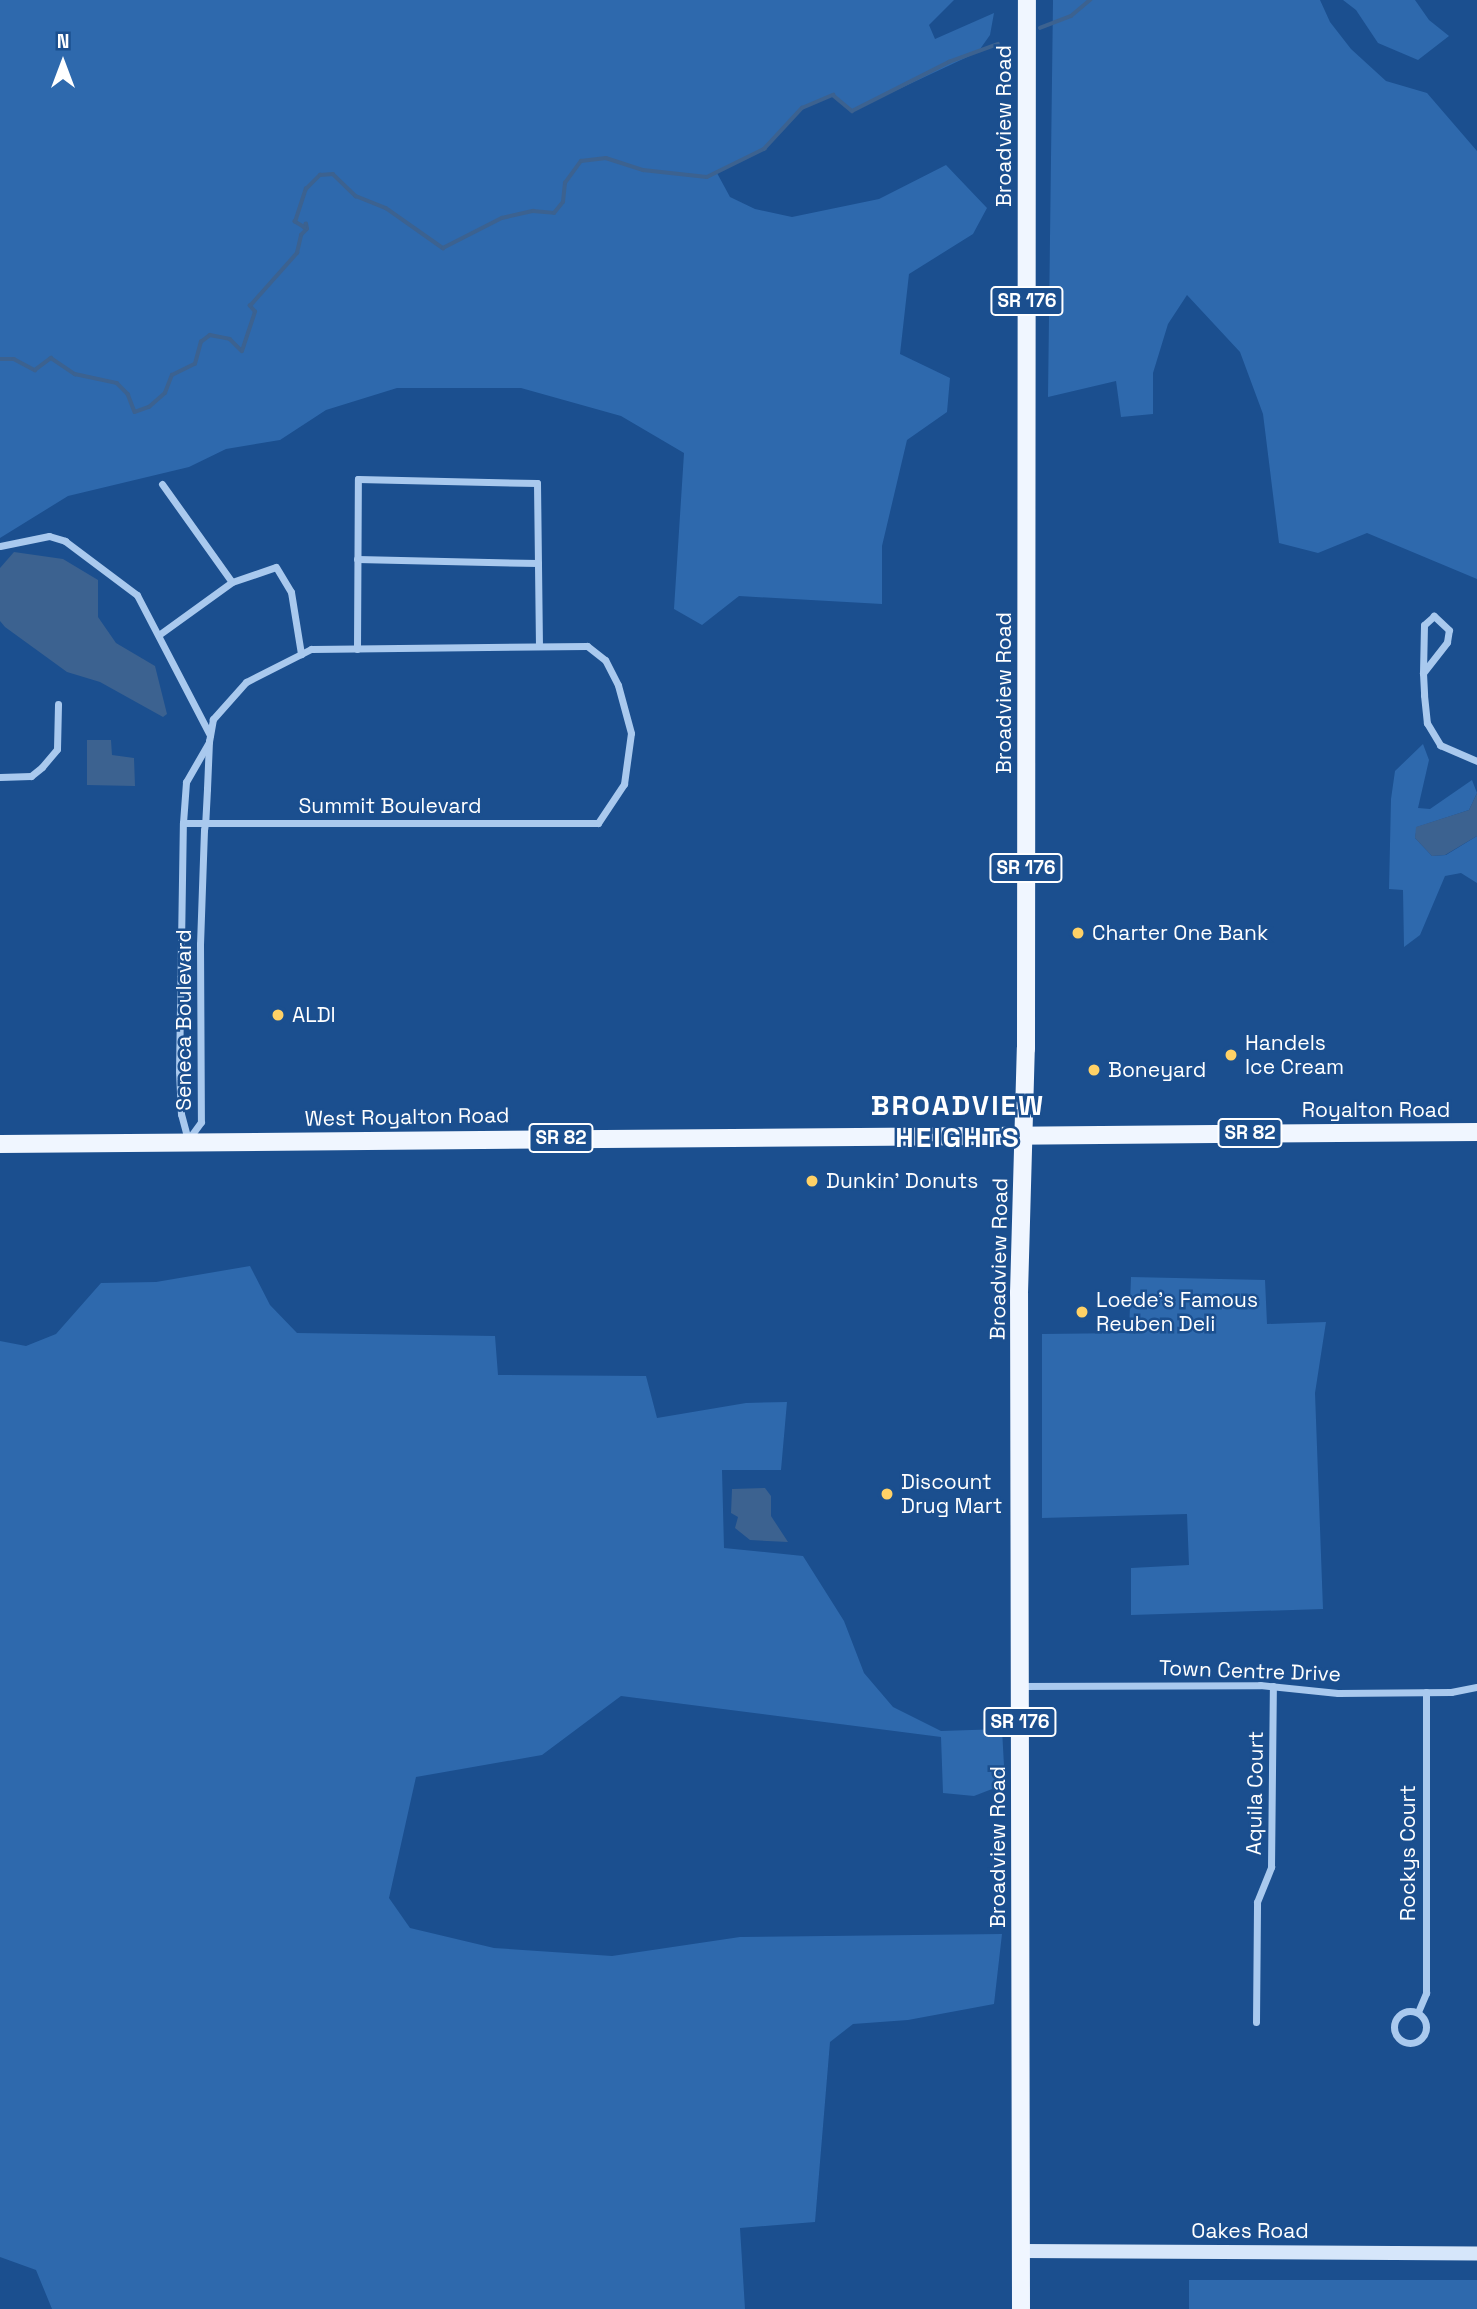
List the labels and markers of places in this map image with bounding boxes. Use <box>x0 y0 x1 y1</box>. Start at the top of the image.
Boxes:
place label: Charter One Bank <box>1092 920 1268 946</box>
marker: Charter One Bank <box>1070 925 1086 941</box>
place label: ALDI <box>292 1002 336 1028</box>
marker: ALDI <box>270 1007 286 1023</box>
place label: Handels Ice Cream <box>1245 1030 1344 1080</box>
marker: Handels Ice Cream <box>1223 1047 1239 1063</box>
place label: Boneyard <box>1108 1057 1206 1083</box>
marker: Boneyard <box>1086 1062 1102 1078</box>
place label: Dunkin' Donuts <box>826 1168 978 1194</box>
marker: Dunkin' Donuts <box>804 1173 820 1189</box>
place label: Loede's Famous Reuben Deli <box>1096 1287 1258 1337</box>
marker: Loede's Famous Reuben Deli <box>1074 1304 1090 1320</box>
place label: Discount Drug Mart <box>901 1469 1002 1519</box>
marker: Discount Drug Mart <box>879 1486 895 1502</box>

